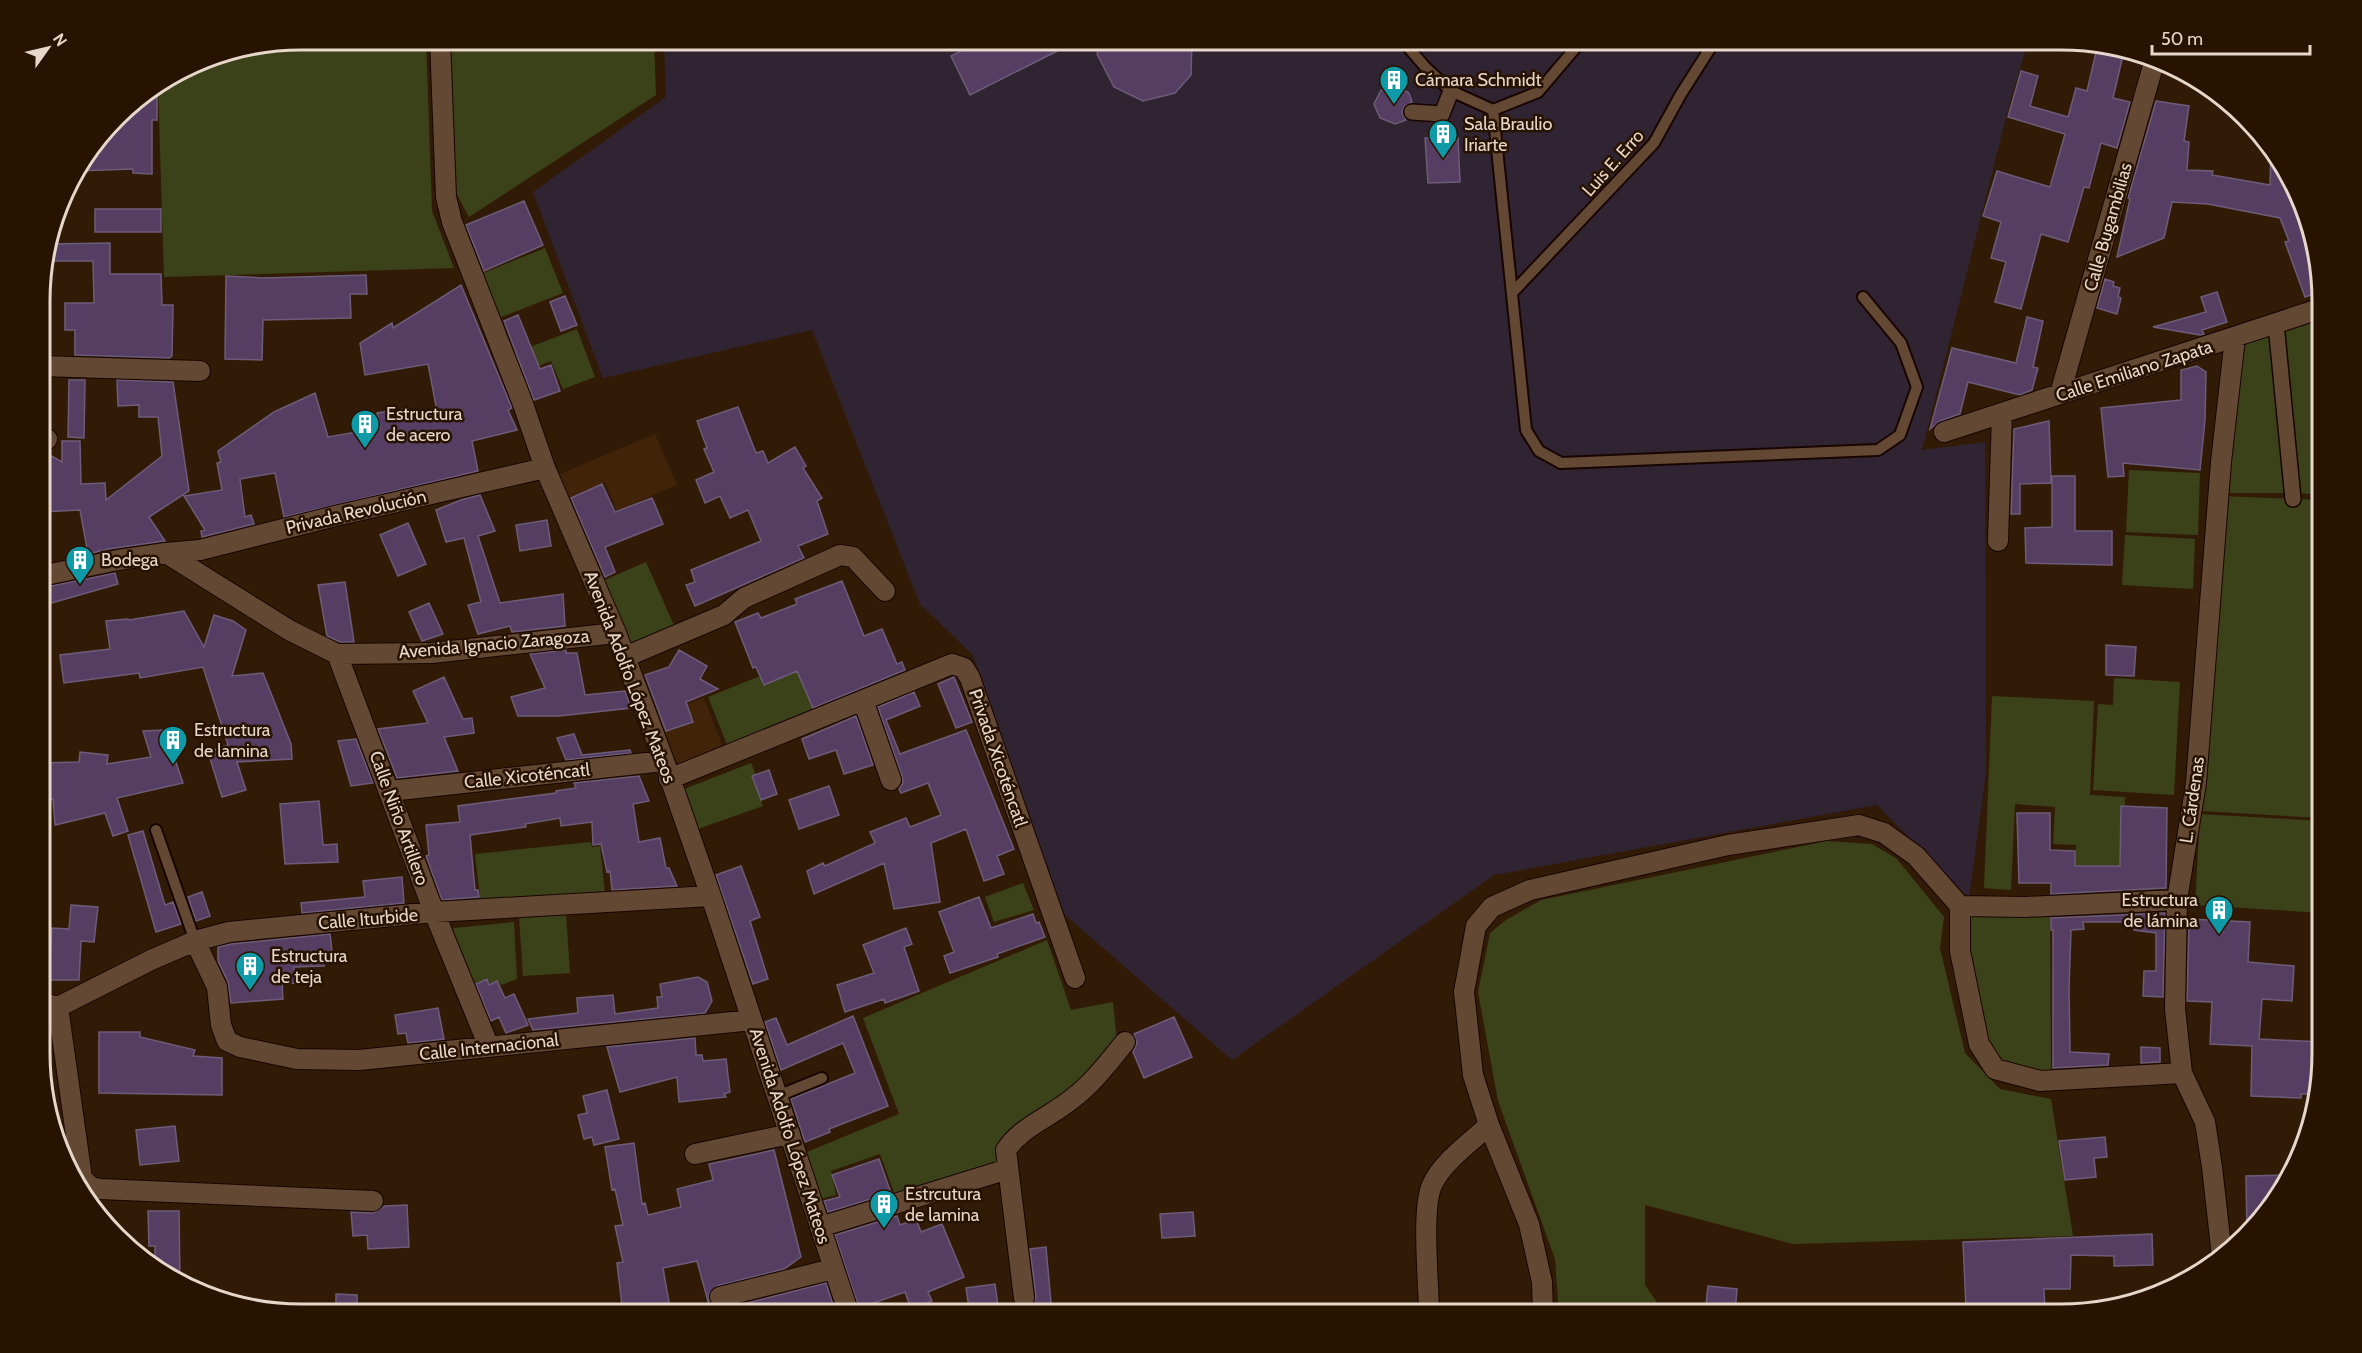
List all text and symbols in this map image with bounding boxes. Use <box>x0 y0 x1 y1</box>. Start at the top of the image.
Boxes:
north arrow <box>18 18 78 78</box>
scale bar <box>2152 18 2310 56</box>
text: 50 m <box>2161 28 2203 50</box>
text: N <box>49 30 71 50</box>
building icon: Cámara Schmidt <box>1378 64 1410 106</box>
place label: Cámara Schmidt <box>1415 69 1542 91</box>
place label: Sala Braulio Iriarte <box>1464 113 1552 156</box>
building icon: Sala Braulio Iriarte <box>1427 118 1459 160</box>
street label: Luis E. Erro <box>1577 125 1649 201</box>
street label: Calle Bugambilias <box>2079 160 2137 294</box>
street label: Calle Emiliano Zapata <box>2053 335 2215 407</box>
place label: Estructura de acero <box>386 403 463 446</box>
building icon: Estructura de acero <box>349 408 381 450</box>
street label: Privada Revolución <box>284 485 428 539</box>
building icon: Bodega <box>64 544 96 586</box>
place label: Bodega <box>101 549 159 571</box>
street label: Avenida Adolfo López Mateos <box>579 568 681 786</box>
street label: Avenida Ignacio Zaragoza <box>398 625 591 663</box>
street label: Privada Xicoténcatl <box>964 686 1032 831</box>
place label: Estructura de lamina <box>194 719 271 762</box>
building icon: Estructura de lamina <box>157 724 189 766</box>
street label: Calle Niño Artillero <box>364 748 434 888</box>
street label: L. Cárdenas <box>2175 755 2209 845</box>
street label: Calle Xicoténcatl <box>463 758 592 794</box>
place label: Estructura de lámina <box>2122 889 2198 932</box>
building icon: Estructura de lámina <box>2203 894 2235 936</box>
street label: Calle Iturbide <box>317 904 419 934</box>
place label: Estructura de teja <box>271 945 348 988</box>
building icon: Estructura de teja <box>234 950 266 992</box>
street label: Avenida Adolfo López Mateos <box>745 1025 835 1247</box>
street label: Calle Internacional <box>418 1029 561 1065</box>
place label: Estrcutura de lamina <box>905 1183 982 1226</box>
building icon: Estrcutura de lamina <box>868 1188 900 1230</box>

